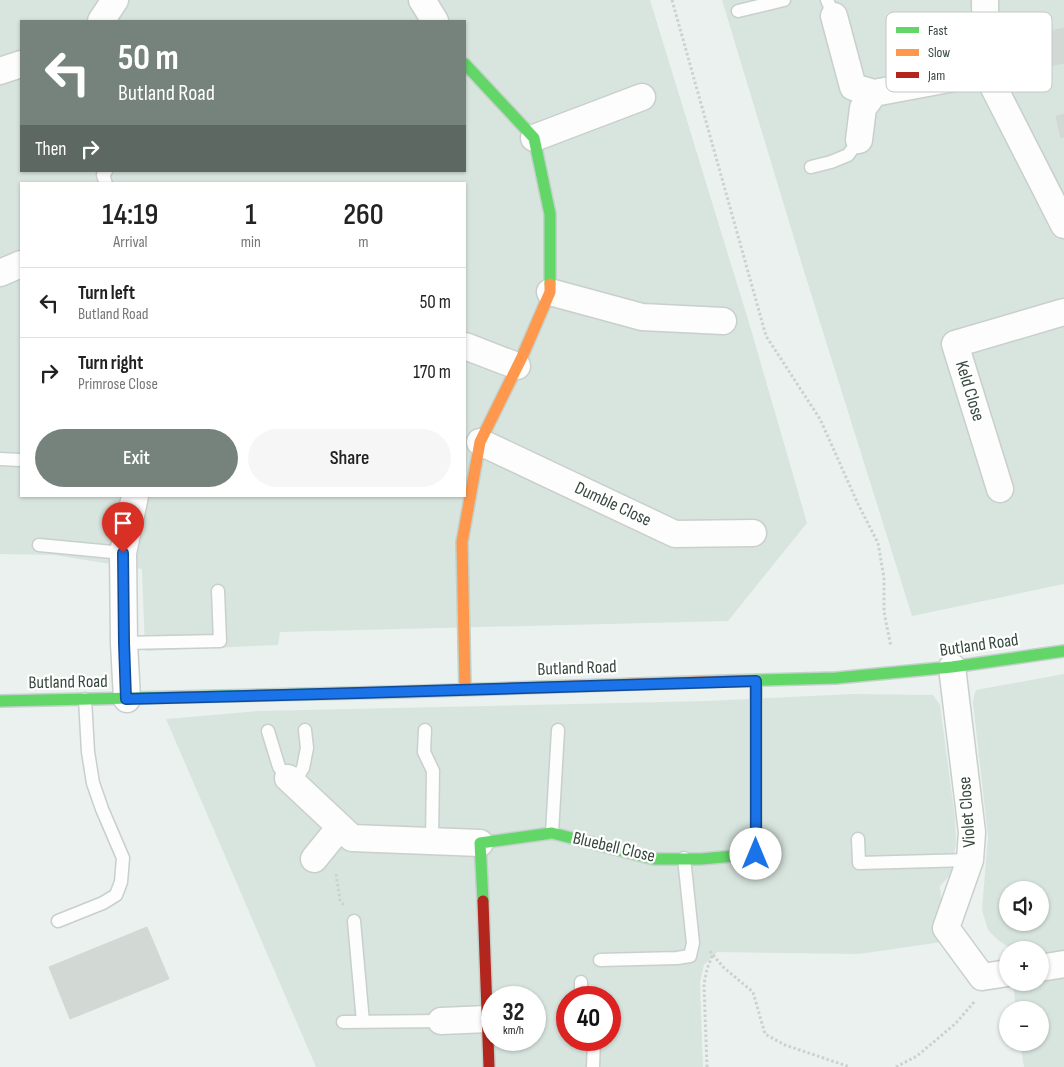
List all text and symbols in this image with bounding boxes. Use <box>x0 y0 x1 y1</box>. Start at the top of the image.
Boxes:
legend <box>886 12 1052 92</box>
text: Fast <box>928 22 948 39</box>
text: 50 m <box>118 37 179 80</box>
icon: left <box>35 40 100 105</box>
text: Slow <box>928 44 950 61</box>
text: Jam <box>927 67 945 84</box>
text: Butland Road <box>118 80 215 107</box>
icon: right <box>76 135 104 163</box>
text: Then <box>35 138 66 161</box>
text: 14:19 <box>102 197 158 233</box>
text: 1 <box>245 197 256 233</box>
text: 260 <box>343 197 384 233</box>
text: Arrival <box>113 233 148 252</box>
text: min <box>241 233 261 252</box>
text: m <box>358 233 369 252</box>
text: Turn left <box>78 282 135 305</box>
icon: left <box>35 289 63 317</box>
text: 50 m <box>420 291 451 314</box>
text: Butland Road <box>78 305 149 324</box>
text: Turn right <box>78 352 143 375</box>
street label: Keld Close <box>951 358 989 424</box>
icon: right <box>35 359 63 387</box>
text: 170 m <box>413 361 451 384</box>
text: Primrose Close <box>78 375 158 394</box>
button: Exit <box>35 429 238 487</box>
button: Share <box>248 429 451 487</box>
street label: Dumble Close <box>571 477 655 531</box>
pin <box>102 502 144 553</box>
icon: arrive <box>109 509 137 537</box>
street label: Butland Road <box>938 629 1020 661</box>
street label: Butland Road <box>537 656 617 680</box>
street label: Butland Road <box>28 671 108 693</box>
street label: Violet Close <box>954 776 980 848</box>
street label: Bluebell Close <box>571 827 657 867</box>
position arrow <box>729 827 781 879</box>
map controls <box>999 881 1049 1051</box>
button: sound <box>999 881 1049 931</box>
button: + <box>999 941 1049 991</box>
speed limit sign: 40 <box>556 986 621 1051</box>
text: 32 <box>502 997 525 1028</box>
button: − <box>999 1001 1049 1051</box>
text: km/h <box>503 1023 524 1038</box>

